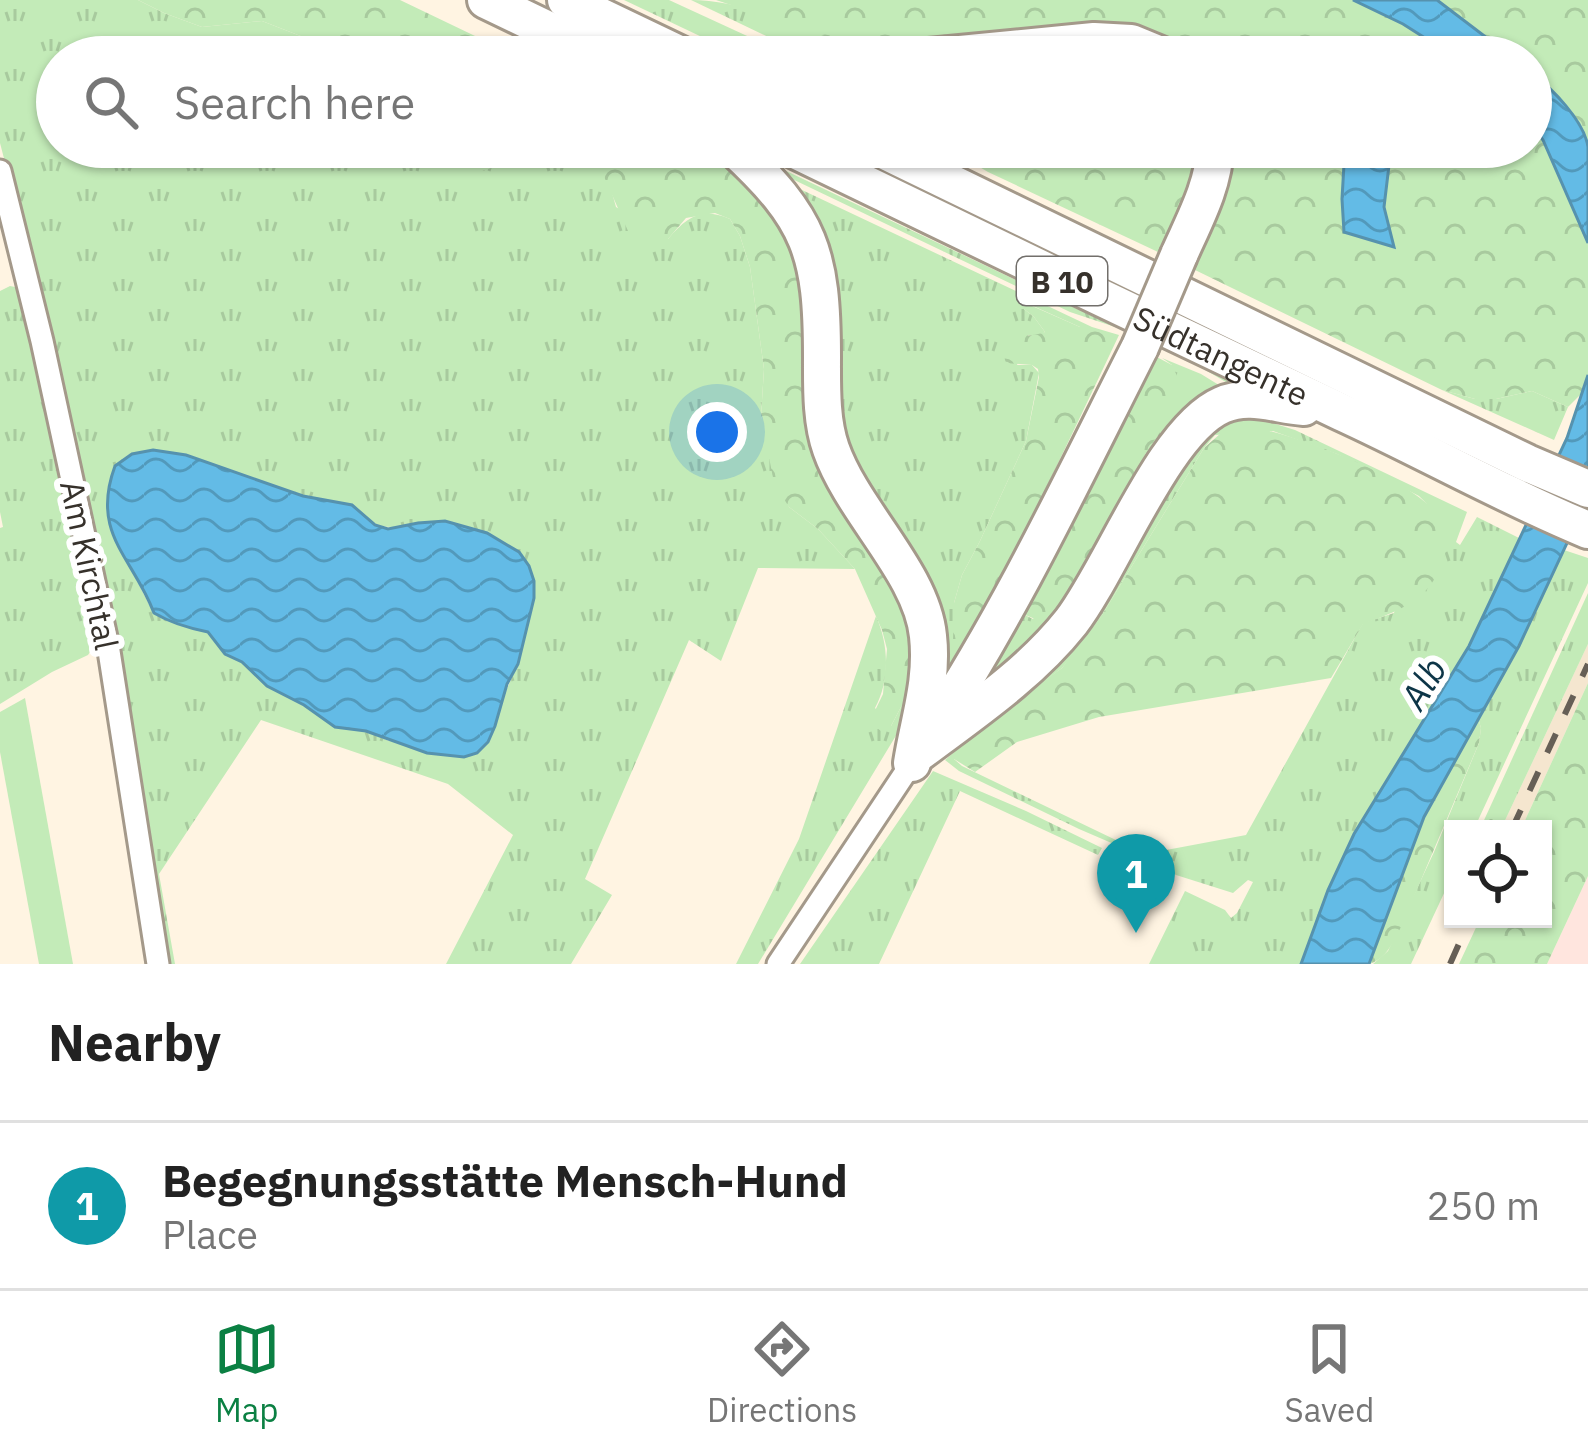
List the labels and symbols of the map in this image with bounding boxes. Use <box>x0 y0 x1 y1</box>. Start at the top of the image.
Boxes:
road number: B 10 <box>1017 257 1107 305</box>
street label: Südtangente <box>1127 295 1316 415</box>
your location <box>687 402 747 462</box>
street label: Am Kirchtal <box>51 476 129 654</box>
water label: Alb <box>1389 648 1457 718</box>
pin: 1 <box>1097 834 1175 933</box>

